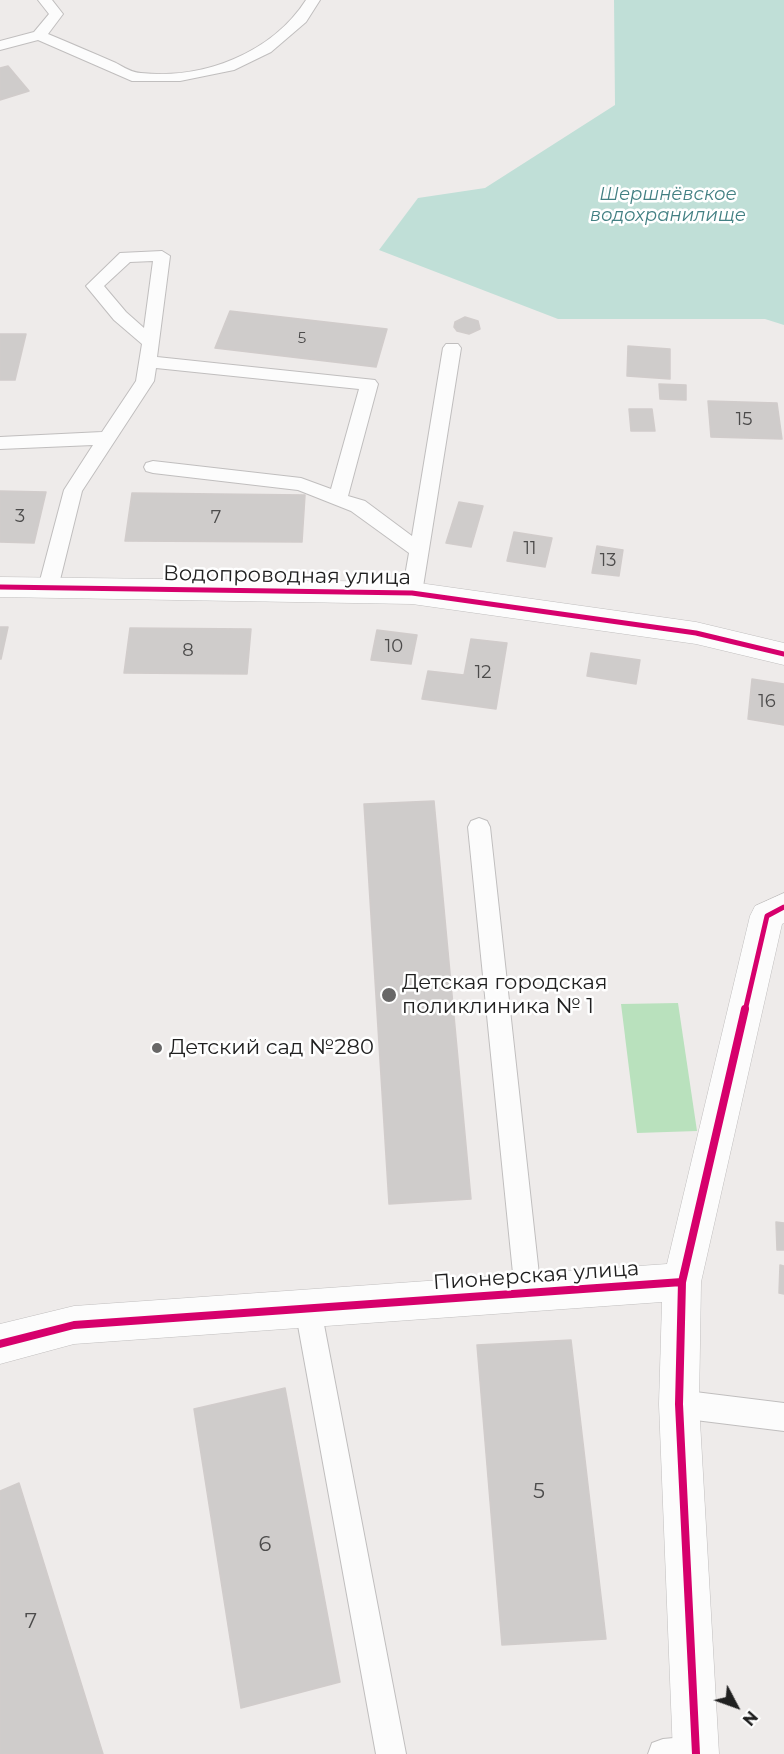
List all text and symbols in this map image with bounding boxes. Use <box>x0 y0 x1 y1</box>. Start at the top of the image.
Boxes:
water label: Шершнёвское водохранилище <box>590 184 746 226</box>
house number: 5 <box>298 330 306 348</box>
house number: 15 <box>736 409 752 431</box>
house number: 3 <box>15 506 25 528</box>
house number: 7 <box>211 507 221 529</box>
house number: 11 <box>524 538 536 560</box>
house number: 13 <box>600 550 616 572</box>
street label: Водопроводная улица <box>163 561 411 591</box>
house number: 10 <box>385 636 403 658</box>
house number: 8 <box>182 640 194 662</box>
house number: 12 <box>475 662 491 684</box>
house number: 16 <box>758 691 776 713</box>
place label: Детская городская поликлиника № 1 <box>402 970 608 1020</box>
marker: Детская городская поликлиника № 1 <box>380 986 398 1004</box>
place label: Детский сад №280 <box>169 1035 374 1061</box>
marker: Детский сад №280 <box>150 1041 164 1055</box>
street label: Пионерская улица <box>432 1256 640 1296</box>
house number: 5 <box>533 1479 545 1505</box>
house number: 6 <box>259 1532 271 1558</box>
house number: 7 <box>25 1609 37 1635</box>
north arrow <box>706 1676 766 1736</box>
text: N <box>739 1707 761 1729</box>

